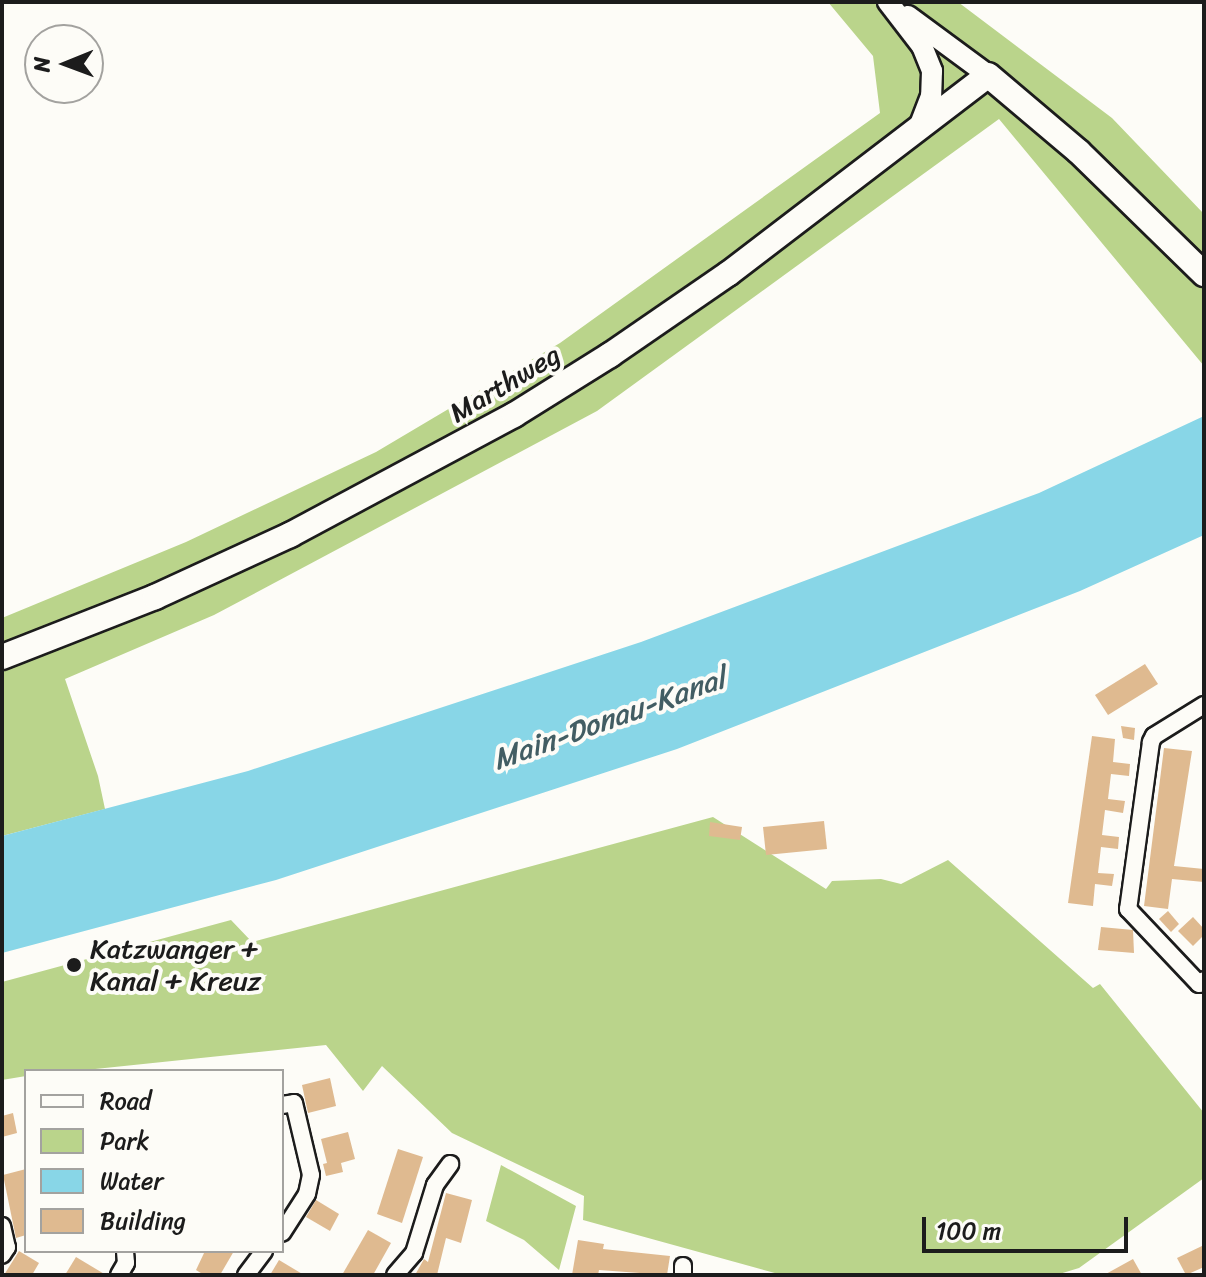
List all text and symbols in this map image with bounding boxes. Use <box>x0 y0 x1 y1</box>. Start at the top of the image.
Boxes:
north arrow <box>24 24 104 104</box>
text: N <box>22 56 61 72</box>
street label: Marthweg <box>444 338 566 430</box>
water label: Main-Donau-Kanal <box>488 660 730 778</box>
place label: Katzwanger + Kanal + Kreuz <box>90 932 261 998</box>
marker: Katzwanger + Kanal + Kreuz <box>65 956 83 974</box>
legend <box>24 1069 284 1253</box>
text: Road <box>100 1080 151 1122</box>
text: Park <box>100 1120 149 1162</box>
text: Water <box>100 1160 163 1202</box>
text: Building <box>100 1200 186 1242</box>
scale bar <box>926 1201 1132 1251</box>
text: 100 m <box>936 1210 1001 1252</box>

